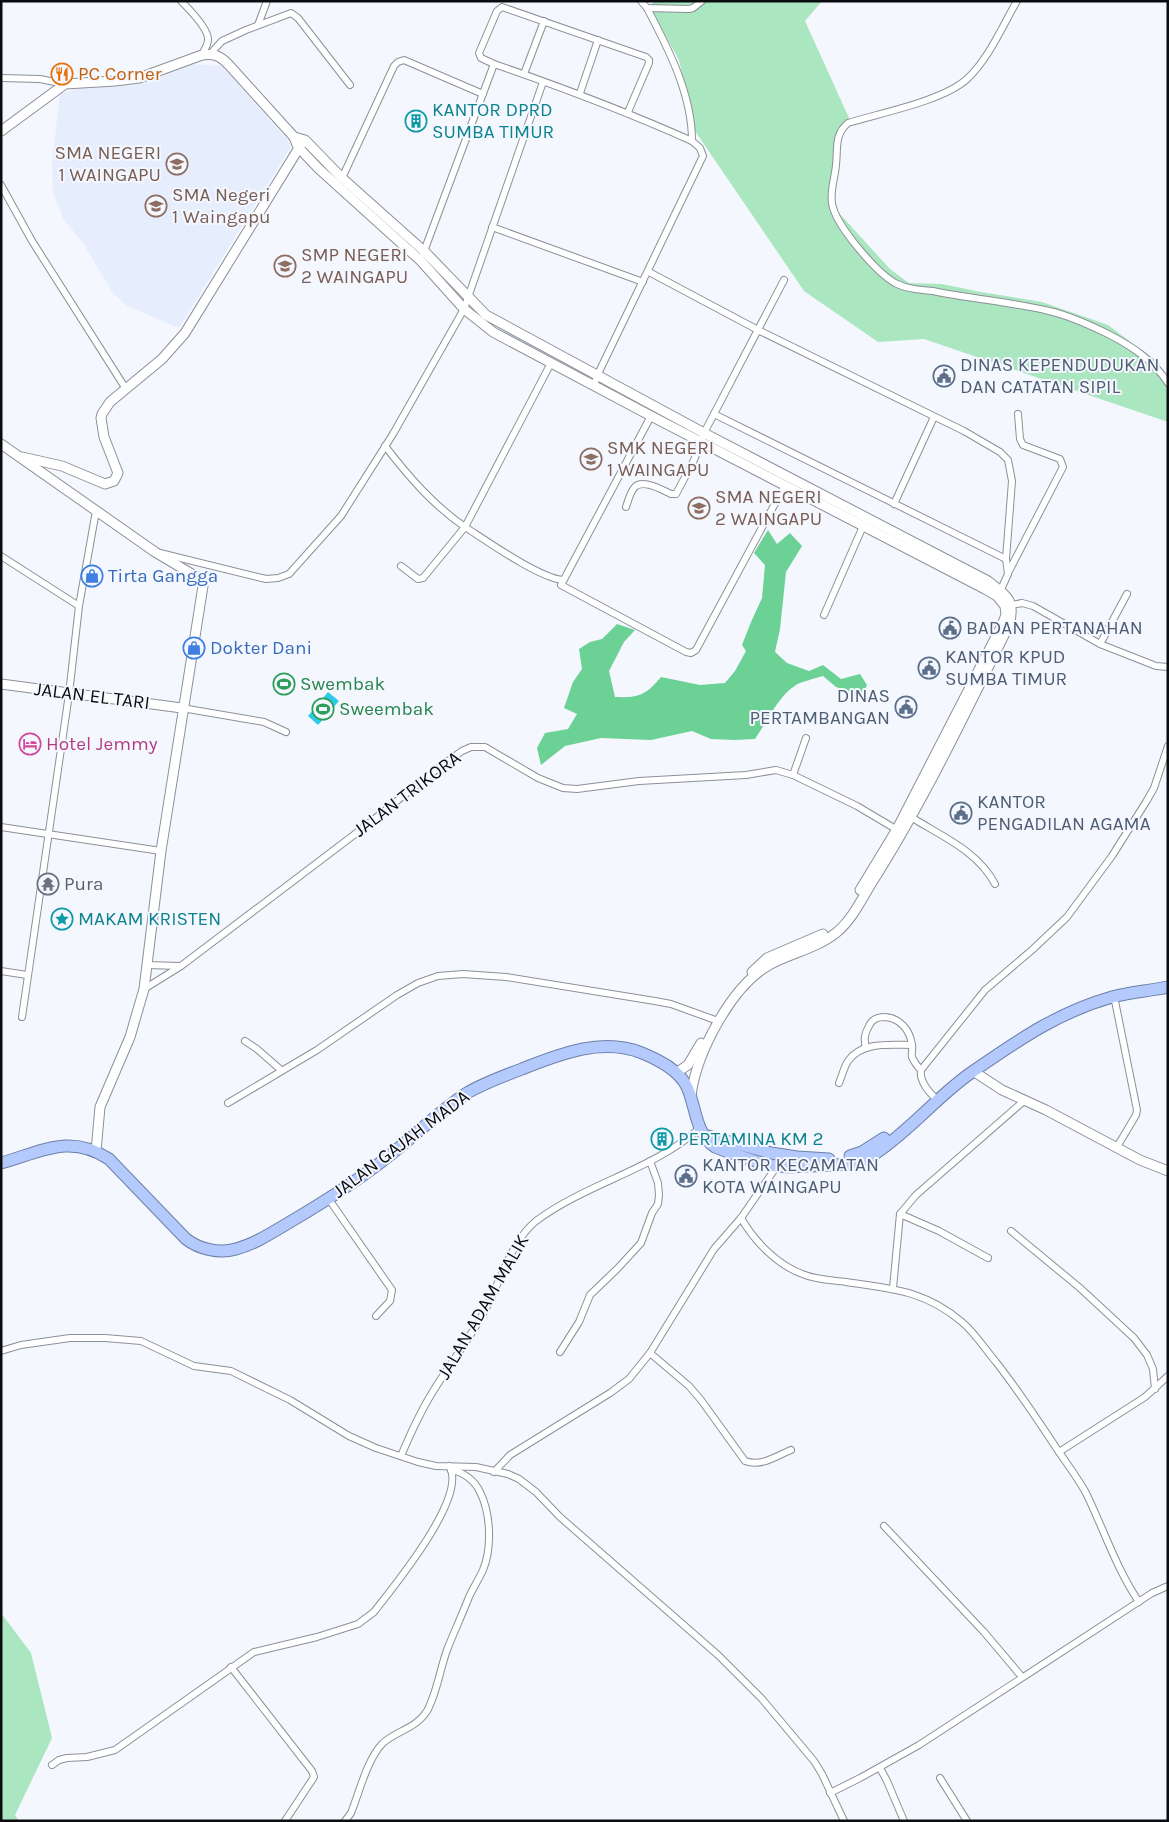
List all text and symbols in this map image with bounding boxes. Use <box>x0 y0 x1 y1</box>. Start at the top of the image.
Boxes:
restaurant icon: PC Corner <box>50 62 74 86</box>
place label: PC Corner <box>78 63 162 85</box>
place label: KANTOR DPRD SUMBA TIMUR <box>432 99 554 143</box>
building icon: KANTOR DPRD SUMBA TIMUR <box>404 109 428 133</box>
place label: SMA NEGERI 1 WAINGAPU <box>54 142 161 186</box>
school or university icon: SMA NEGERI 1 WAINGAPU <box>165 152 189 176</box>
place label: SMA Negeri 1 Waingapu <box>172 184 271 228</box>
school or university icon: SMA Negeri 1 Waingapu <box>144 194 168 218</box>
place label: SMP NEGERI 2 WAINGAPU <box>301 244 408 288</box>
school or university icon: SMP NEGERI 2 WAINGAPU <box>273 254 297 278</box>
place label: DINAS KEPENDUDUKAN DAN CATATAN SIPIL <box>960 354 1160 398</box>
public building icon: DINAS KEPENDUDUKAN DAN CATATAN SIPIL <box>932 364 956 388</box>
place label: SMK NEGERI 1 WAINGAPU <box>607 437 714 481</box>
school or university icon: SMK NEGERI 1 WAINGAPU <box>579 447 603 471</box>
place label: SMA NEGERI 2 WAINGAPU <box>715 486 822 530</box>
school or university icon: SMA NEGERI 2 WAINGAPU <box>687 496 711 520</box>
shop icon: Tirta Gangga <box>80 564 104 588</box>
place label: Tirta Gangga <box>108 565 218 587</box>
public building icon: BADAN PERTANAHAN <box>938 616 962 640</box>
place label: BADAN PERTANAHAN <box>966 617 1143 639</box>
shop icon: Dokter Dani <box>182 636 206 660</box>
place label: Dokter Dani <box>210 637 312 659</box>
place label: KANTOR KPUD SUMBA TIMUR <box>945 646 1067 690</box>
public building icon: KANTOR KPUD SUMBA TIMUR <box>917 656 941 680</box>
sports icon: Swembak <box>272 672 296 696</box>
place label: Swembak <box>300 673 385 695</box>
street label: JALAN EL TARI <box>33 678 151 714</box>
place label: DINAS PERTAMBANGAN <box>750 685 890 729</box>
public building icon: DINAS PERTAMBANGAN <box>894 695 918 719</box>
sports icon: Sweembak <box>311 697 335 721</box>
place label: Sweembak <box>339 698 434 720</box>
hotel icon: Hotel Jemmy <box>18 732 42 756</box>
place label: Hotel Jemmy <box>46 733 158 755</box>
street label: JALAN TRIKORA <box>349 746 465 842</box>
place label: KANTOR PENGADILAN AGAMA <box>977 791 1151 835</box>
public building icon: KANTOR PENGADILAN AGAMA <box>949 801 973 825</box>
temple icon: Pura <box>36 872 60 896</box>
place label: Pura <box>64 873 103 895</box>
place icon: MAKAM KRISTEN <box>50 907 74 931</box>
place label: MAKAM KRISTEN <box>78 908 221 930</box>
street label: JALAN GAJAH MADA <box>328 1085 474 1203</box>
building icon: PERTAMINA KM 2 <box>650 1127 674 1151</box>
place label: PERTAMINA KM 2 <box>678 1128 823 1150</box>
place label: KANTOR KECAMATAN KOTA WAINGAPU <box>702 1154 879 1198</box>
public building icon: KANTOR KECAMATAN KOTA WAINGAPU <box>674 1164 698 1188</box>
street label: JALAN ADAM MALIK <box>433 1230 534 1383</box>

